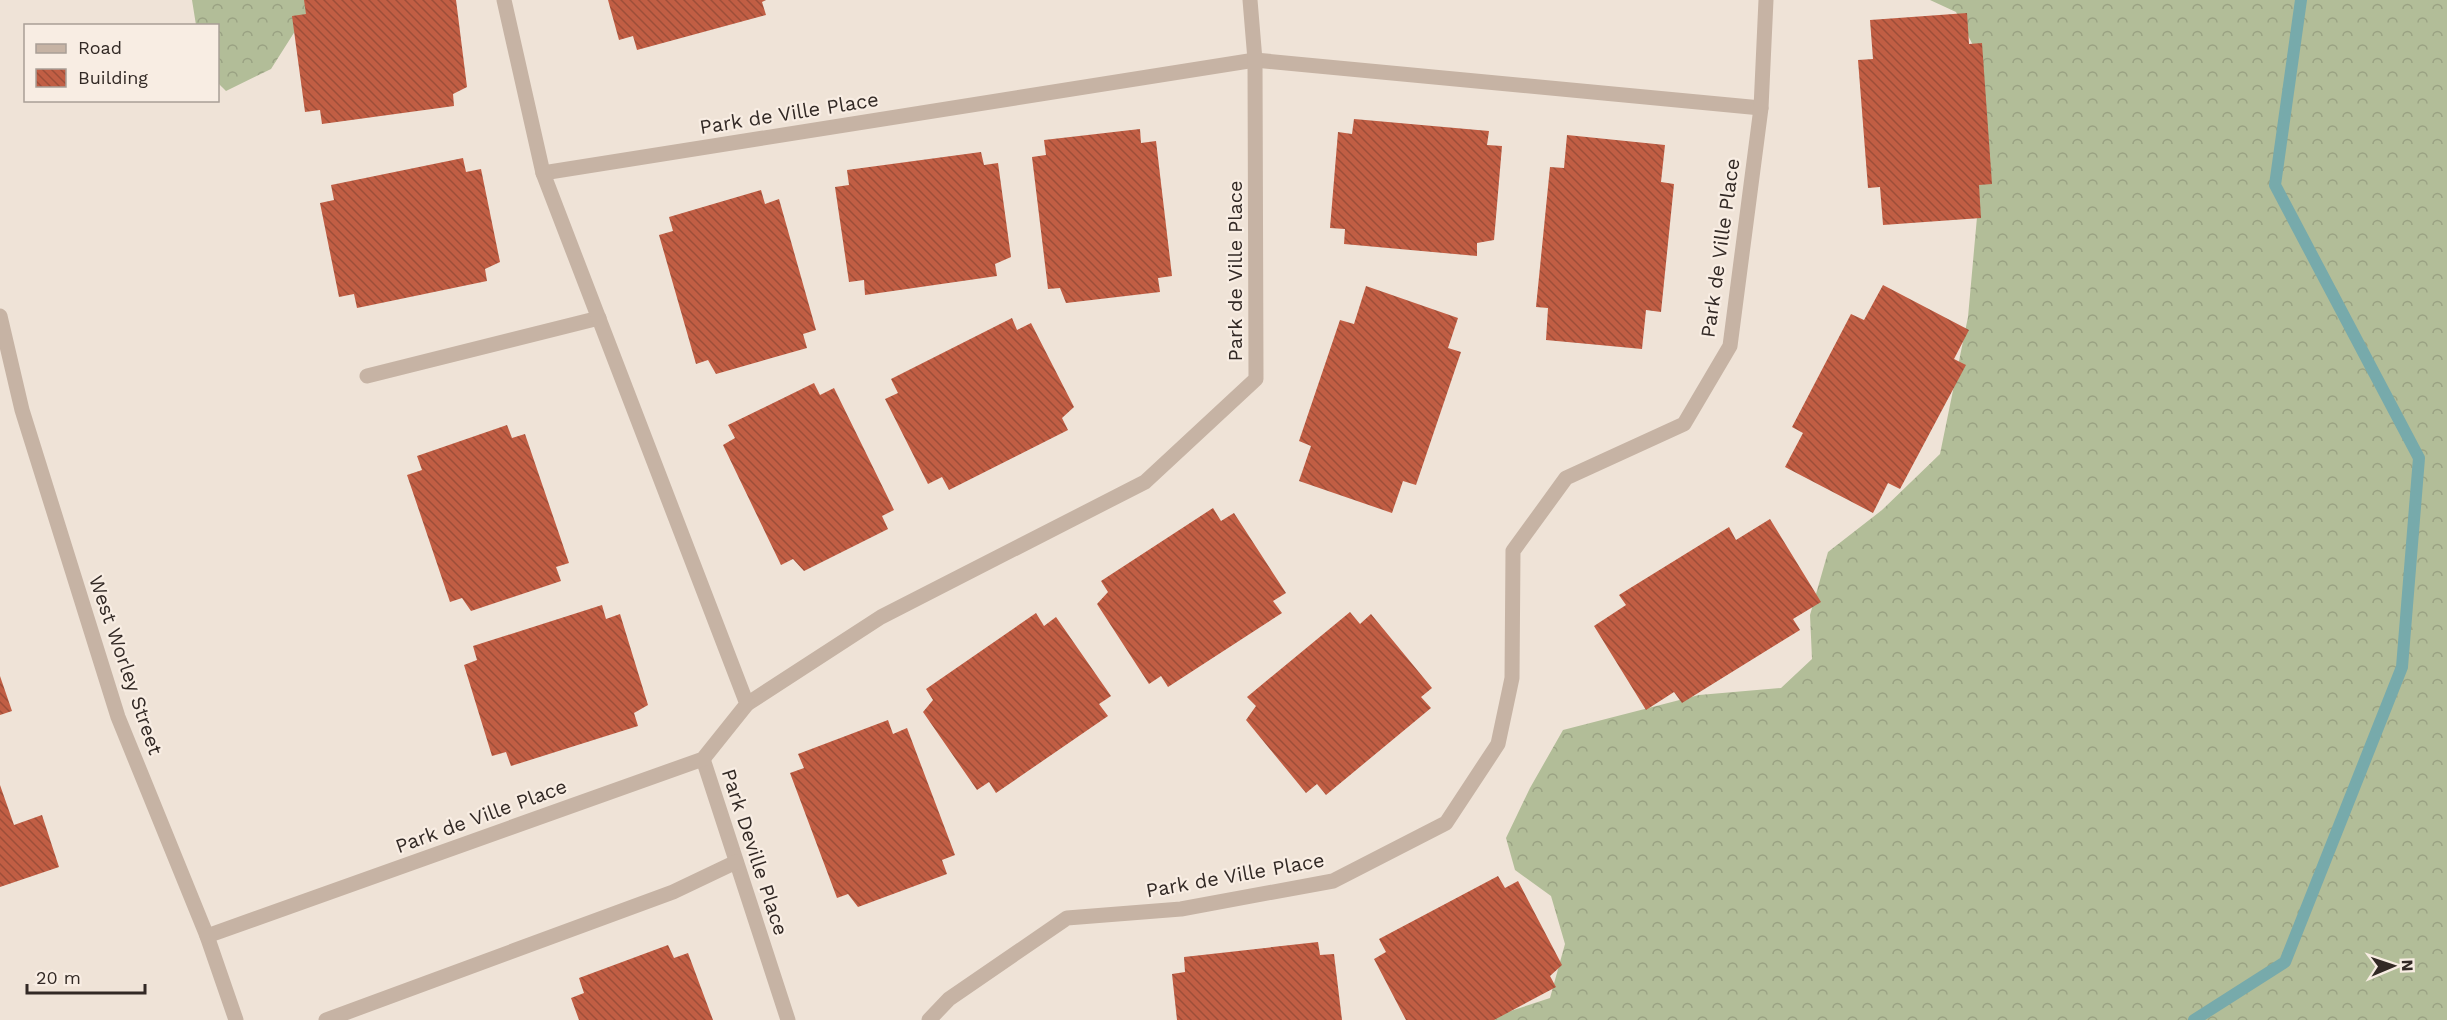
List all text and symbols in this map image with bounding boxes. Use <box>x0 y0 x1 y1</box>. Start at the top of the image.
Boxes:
legend <box>24 24 219 102</box>
text: Road <box>78 37 122 58</box>
text: Building <box>78 67 148 88</box>
street label: Park de Ville Place <box>698 87 880 139</box>
street label: Park de Ville Place <box>1696 157 1744 339</box>
street label: Park de Ville Place <box>1223 181 1247 361</box>
street label: West Worley Street <box>84 572 168 758</box>
street label: Park Deville Place <box>717 766 793 938</box>
street label: Park de Ville Place <box>392 774 570 858</box>
street label: Park de Ville Place <box>1144 847 1326 903</box>
north arrow <box>2363 936 2423 996</box>
scale bar <box>27 957 146 995</box>
text: N <box>2398 959 2417 972</box>
text: 20 m <box>36 967 81 988</box>

